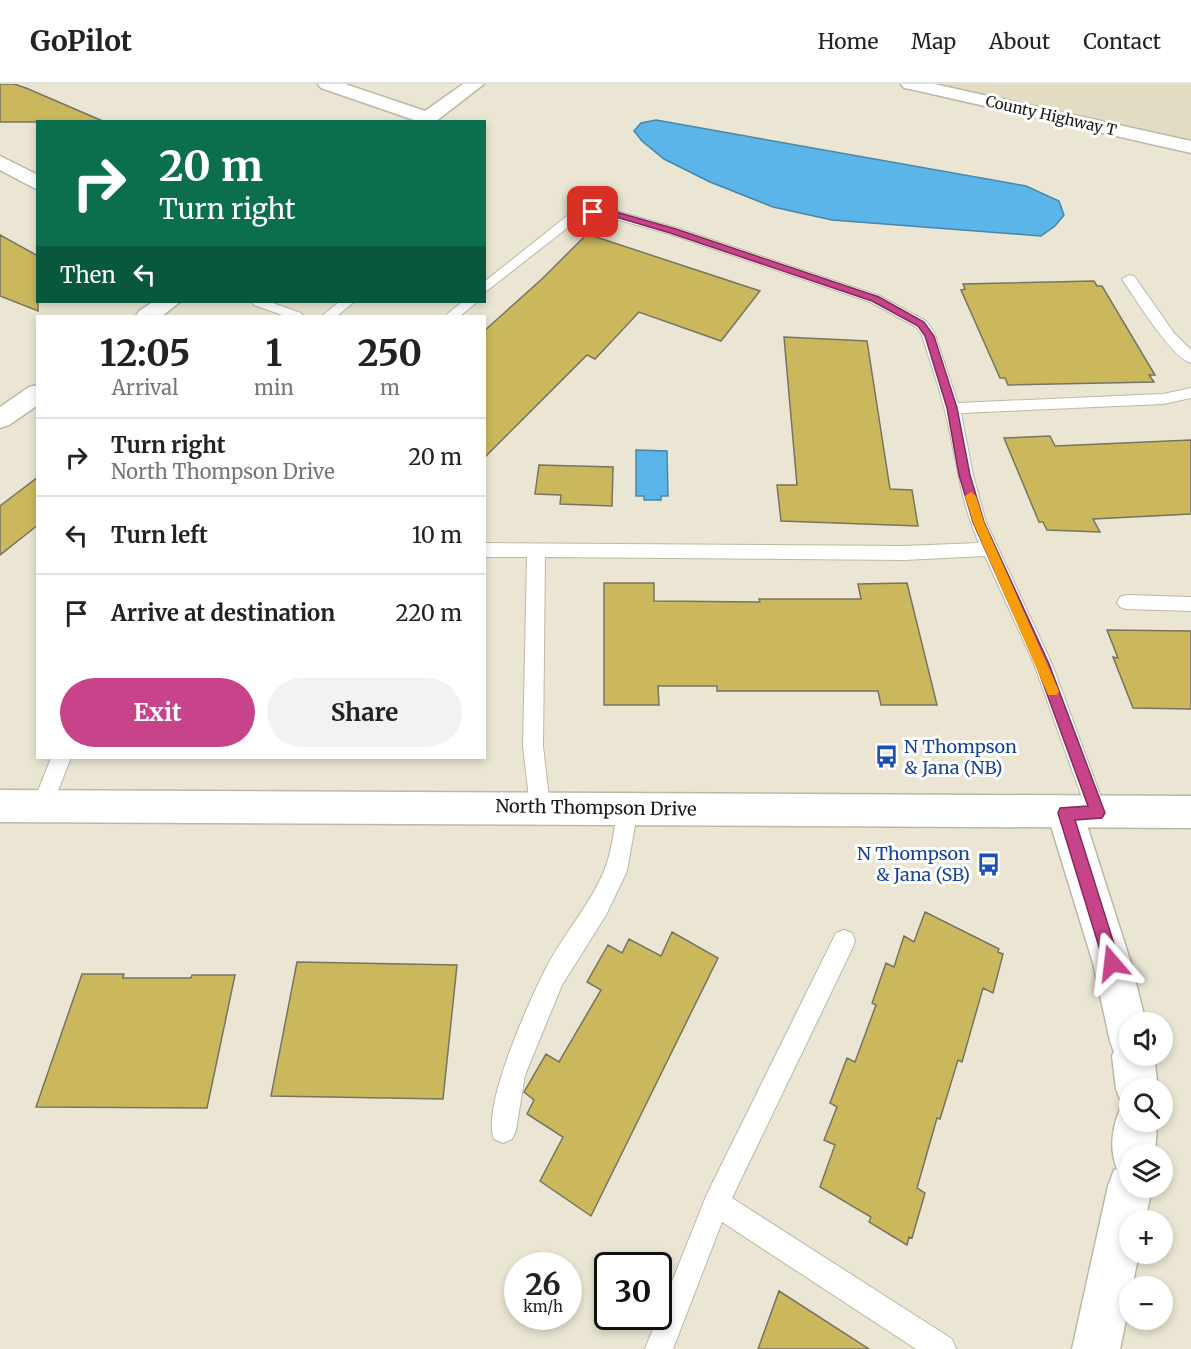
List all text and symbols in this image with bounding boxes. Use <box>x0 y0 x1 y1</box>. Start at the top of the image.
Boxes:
text: GoPilot <box>30 23 132 59</box>
text: Home <box>818 28 878 55</box>
text: Map <box>911 28 956 55</box>
text: About <box>989 28 1050 55</box>
text: Contact <box>1083 28 1161 55</box>
street label: County Highway T <box>984 91 1119 140</box>
text: 20 m <box>159 140 263 192</box>
icon: right <box>60 144 138 222</box>
pin <box>567 186 618 237</box>
text: Turn right <box>159 192 296 226</box>
icon: arrive <box>576 195 609 228</box>
icon: left <box>128 258 161 291</box>
text: Then <box>60 261 116 289</box>
text: 12:05 <box>100 331 190 376</box>
text: 1 <box>266 331 282 376</box>
text: 250 <box>357 331 422 376</box>
text: Arrival <box>112 375 178 400</box>
text: min <box>254 375 294 400</box>
text: m <box>380 375 400 400</box>
text: Turn right <box>111 431 225 459</box>
icon: right <box>60 441 93 474</box>
text: 20 m <box>408 443 462 471</box>
text: North Thompson Drive <box>111 459 335 484</box>
icon: left <box>60 519 93 552</box>
text: Turn left <box>111 521 208 549</box>
text: 10 m <box>412 521 462 549</box>
icon: arrive <box>60 597 93 630</box>
text: Arrive at destination <box>111 599 335 627</box>
text: 220 m <box>395 599 462 627</box>
button: Exit <box>60 678 255 747</box>
button: Share <box>267 678 462 747</box>
place label: N Thompson & Jana (NB) <box>904 735 1017 779</box>
bus stop icon: N Thompson & Jana (NB) <box>873 744 899 770</box>
street label: North Thompson Drive <box>495 794 697 821</box>
place label: N Thompson & Jana (SB) <box>857 842 970 886</box>
bus stop icon: N Thompson & Jana (SB) <box>975 851 1001 877</box>
position arrow <box>1080 931 1144 995</box>
map controls <box>1119 1012 1173 1330</box>
button: sound <box>1119 1012 1173 1066</box>
button: search <box>1119 1078 1173 1132</box>
button: layers <box>1119 1144 1173 1198</box>
button: + <box>1119 1210 1173 1264</box>
speed limit sign: 30 <box>594 1252 672 1330</box>
text: 26 <box>525 1265 561 1303</box>
button: − <box>1119 1276 1173 1330</box>
text: km/h <box>523 1297 563 1316</box>

